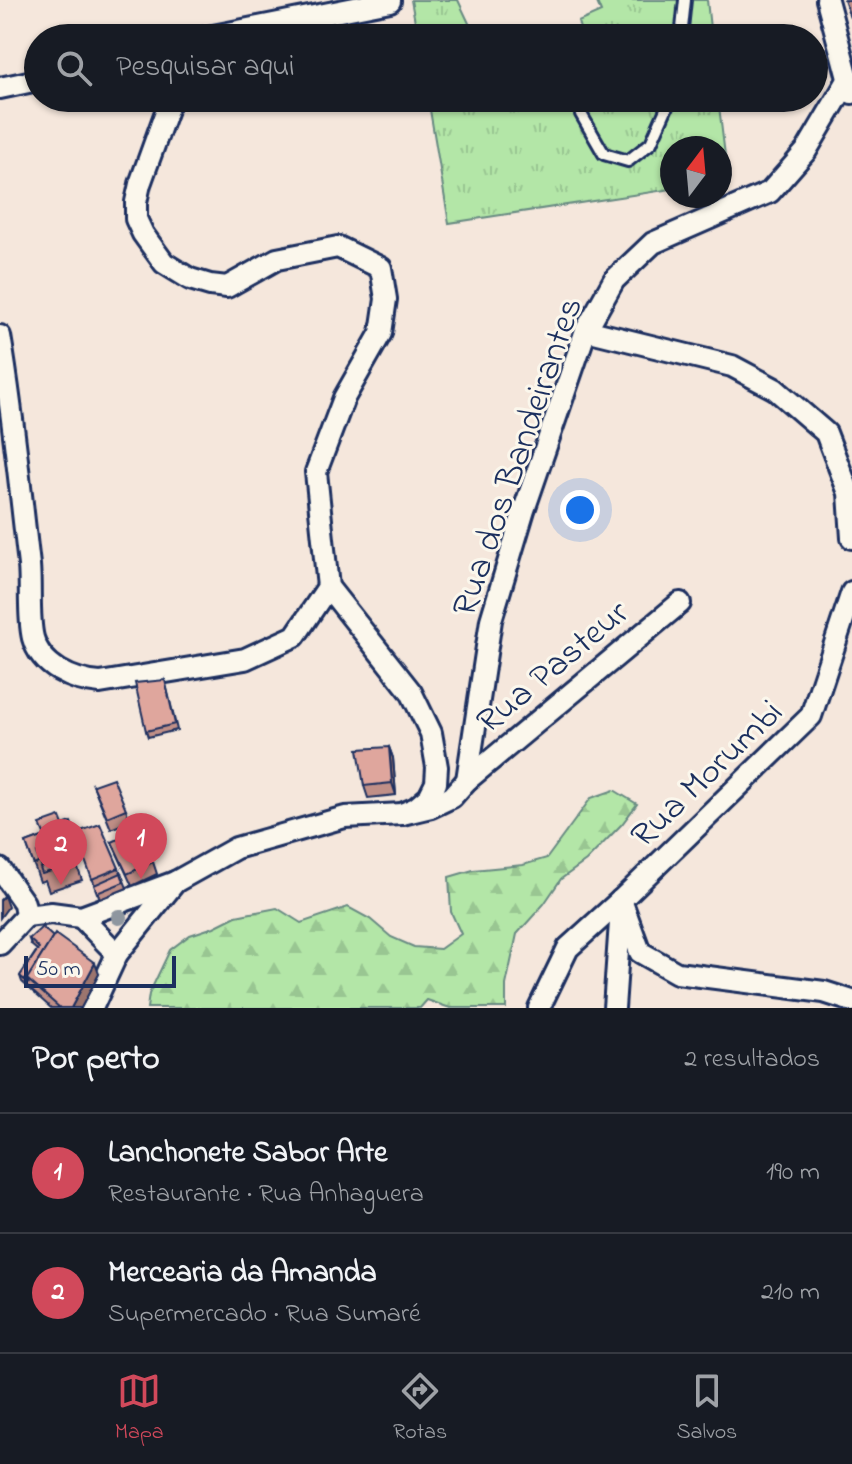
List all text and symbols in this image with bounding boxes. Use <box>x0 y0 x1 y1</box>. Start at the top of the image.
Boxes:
search box <box>24 24 828 112</box>
icon: search <box>52 46 96 90</box>
text: Pesquisar aqui <box>116 46 295 90</box>
north arrow <box>660 136 732 208</box>
street label: Rua dos Bandeirantes <box>440 291 599 624</box>
your location <box>560 490 600 530</box>
street label: Rua Pasteur <box>466 588 642 748</box>
street label: Rua Morumbi <box>620 689 796 862</box>
pin: 1 <box>115 813 167 879</box>
pin: 2 <box>35 819 87 885</box>
scale bar <box>24 952 176 988</box>
text: 50 m <box>36 954 81 986</box>
text: Por perto <box>32 1035 160 1085</box>
text: 2 resultados <box>684 1041 820 1079</box>
text: Lanchonete Sabor Arte <box>108 1132 388 1176</box>
text: 1 <box>54 1154 62 1192</box>
text: 190 m <box>766 1154 820 1192</box>
text: Restaurante · Rua Anhaguera <box>108 1176 424 1214</box>
text: Mercearia da Amanda <box>108 1252 377 1296</box>
text: 2 <box>52 1274 64 1312</box>
text: 210 m <box>761 1274 820 1312</box>
text: Supermercado · Rua Sumaré <box>108 1296 421 1334</box>
tab: Mapa <box>115 1369 164 1449</box>
tab: Rotas <box>393 1369 447 1449</box>
tab: Salvos <box>676 1369 737 1449</box>

